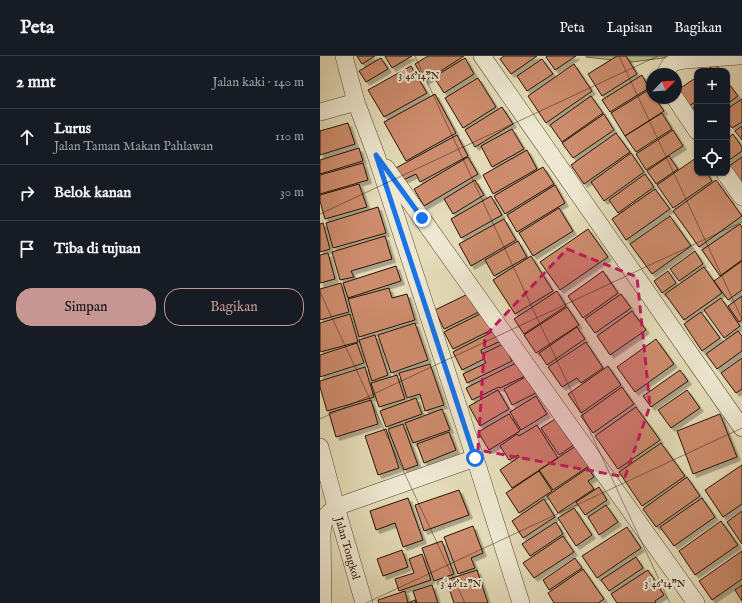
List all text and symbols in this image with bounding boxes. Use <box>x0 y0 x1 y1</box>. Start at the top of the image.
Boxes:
text: Peta <box>20 16 54 40</box>
text: Peta <box>559 19 585 37</box>
text: Lapisan <box>607 19 652 37</box>
text: Bagikan <box>674 19 722 37</box>
north arrow <box>646 68 682 104</box>
map controls <box>694 68 730 176</box>
button: + <box>694 68 730 104</box>
text: 3°46'14"N <box>398 70 440 83</box>
text: 2 mnt <box>16 72 56 93</box>
text: Jalan kaki · 140 m <box>212 74 304 91</box>
button: − <box>694 104 730 140</box>
text: Lurus <box>54 119 91 138</box>
icon: ahead <box>16 126 38 148</box>
text: 110 m <box>275 128 304 145</box>
text: Jalan Taman Makan Pahlawan <box>54 138 213 155</box>
button: locate <box>694 140 730 176</box>
icon: right <box>16 182 38 204</box>
text: Belok kanan <box>54 183 131 202</box>
text: 30 m <box>280 184 304 201</box>
route end <box>413 209 431 227</box>
icon: arrive <box>16 238 38 260</box>
text: Tiba di tujuan <box>54 239 141 258</box>
button: Simpan <box>16 288 156 326</box>
button: Bagikan <box>164 288 304 326</box>
route start <box>466 449 484 467</box>
street label: Jalan Tongkol <box>331 514 363 581</box>
text: 3°46'12"N <box>441 578 482 591</box>
text: 3°46'14"N <box>644 578 686 591</box>

